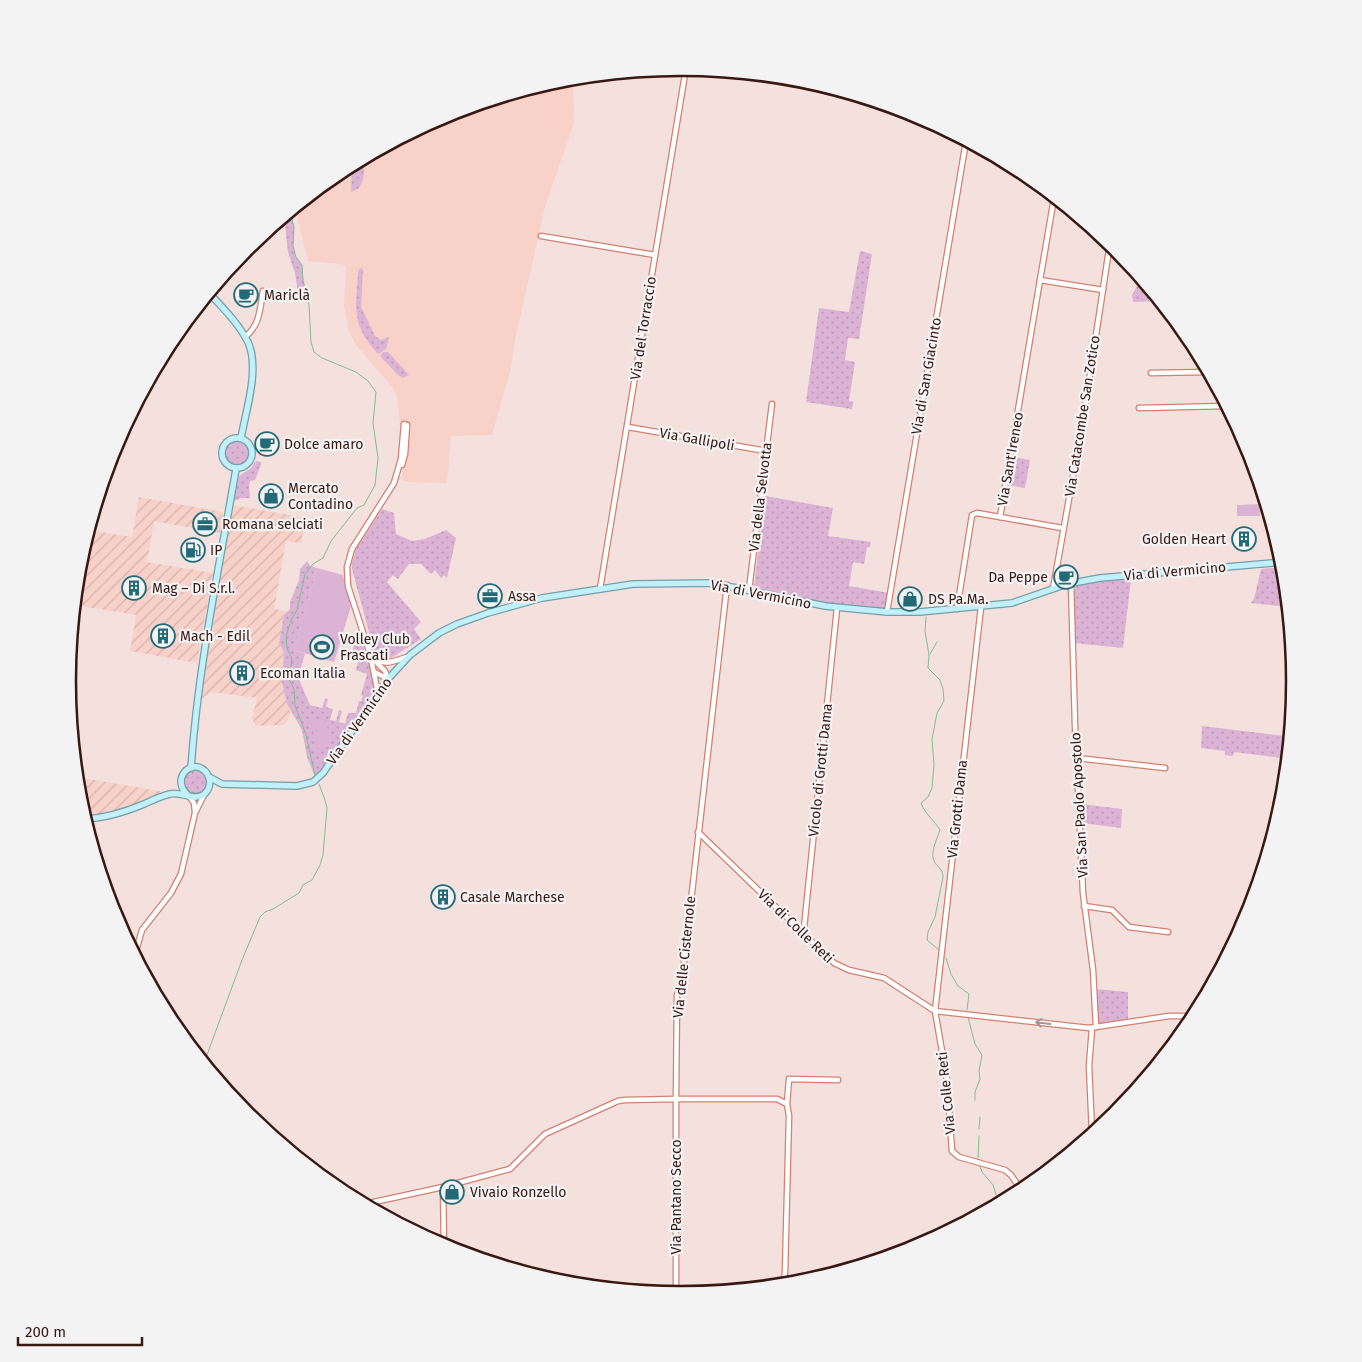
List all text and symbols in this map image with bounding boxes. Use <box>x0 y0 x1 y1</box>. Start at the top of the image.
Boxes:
street label: Via del Torraccio <box>627 275 660 381</box>
cafe icon: Mariclà <box>233 282 259 308</box>
place label: Mariclà <box>264 287 310 304</box>
street label: Via di San Giacinto <box>908 316 945 436</box>
street label: Via Catacombe San Zotico <box>1061 334 1104 498</box>
street label: Via Sant'Ireneo <box>994 411 1027 507</box>
street label: Via Gallipoli <box>658 425 736 454</box>
cafe icon: Dolce amaro <box>254 431 280 457</box>
place label: Dolce amaro <box>284 436 363 453</box>
street label: Via della Selvotta <box>745 441 776 553</box>
place label: Mercato Contadino <box>288 480 353 513</box>
shop icon: Mercato Contadino <box>258 483 284 509</box>
office icon: Romana selciati <box>192 511 218 537</box>
place label: Romana selciati <box>222 516 323 533</box>
building icon: Golden Heart <box>1231 526 1257 552</box>
place label: Golden Heart <box>1142 531 1227 548</box>
fuel station icon: IP <box>180 537 206 563</box>
place label: IP <box>210 542 222 559</box>
street label: Via di Vermicino <box>1123 559 1227 584</box>
cafe icon: Da Peppe <box>1053 564 1079 590</box>
place label: Da Peppe <box>988 569 1048 586</box>
building icon: Mag – Di S.r.l. <box>121 575 147 601</box>
street label: Via di Vermicino <box>709 576 813 613</box>
place label: Mag – Di S.r.l. <box>152 580 235 597</box>
office icon: Assa <box>477 583 503 609</box>
shop icon: DS Pa.Ma. <box>897 586 923 612</box>
place label: Assa <box>508 588 536 605</box>
place label: DS Pa.Ma. <box>928 591 989 608</box>
building icon: Mach - Edil <box>150 623 176 649</box>
place label: Mach - Edil <box>180 628 250 645</box>
place label: Volley Club Frascati <box>340 631 410 664</box>
sports icon: Volley Club Frascati <box>309 634 335 660</box>
building icon: Ecoman Italia <box>229 660 255 686</box>
place label: Ecoman Italia <box>260 665 346 682</box>
street label: Via di Vermicino <box>323 674 396 768</box>
street label: Vicolo di Grotti Dama <box>805 702 836 838</box>
street label: Via San Paolo Apostolo <box>1067 732 1092 878</box>
street label: Via Grotti Dama <box>944 759 971 859</box>
building icon: Casale Marchese <box>430 884 456 910</box>
street label: Via di Colle Reti <box>754 886 837 967</box>
place label: Casale Marchese <box>460 889 565 906</box>
street label: Via delle Cisternole <box>670 895 699 1019</box>
one-way arrow <box>1036 1018 1052 1028</box>
street label: Via Colle Reti <box>934 1051 959 1135</box>
street label: Via Pantano Secco <box>668 1139 685 1255</box>
shop icon: Vivaio Ronzello <box>439 1179 465 1205</box>
place label: Vivaio Ronzello <box>470 1184 566 1201</box>
scale bar <box>18 1314 141 1346</box>
text: 200 m <box>25 1323 66 1341</box>

